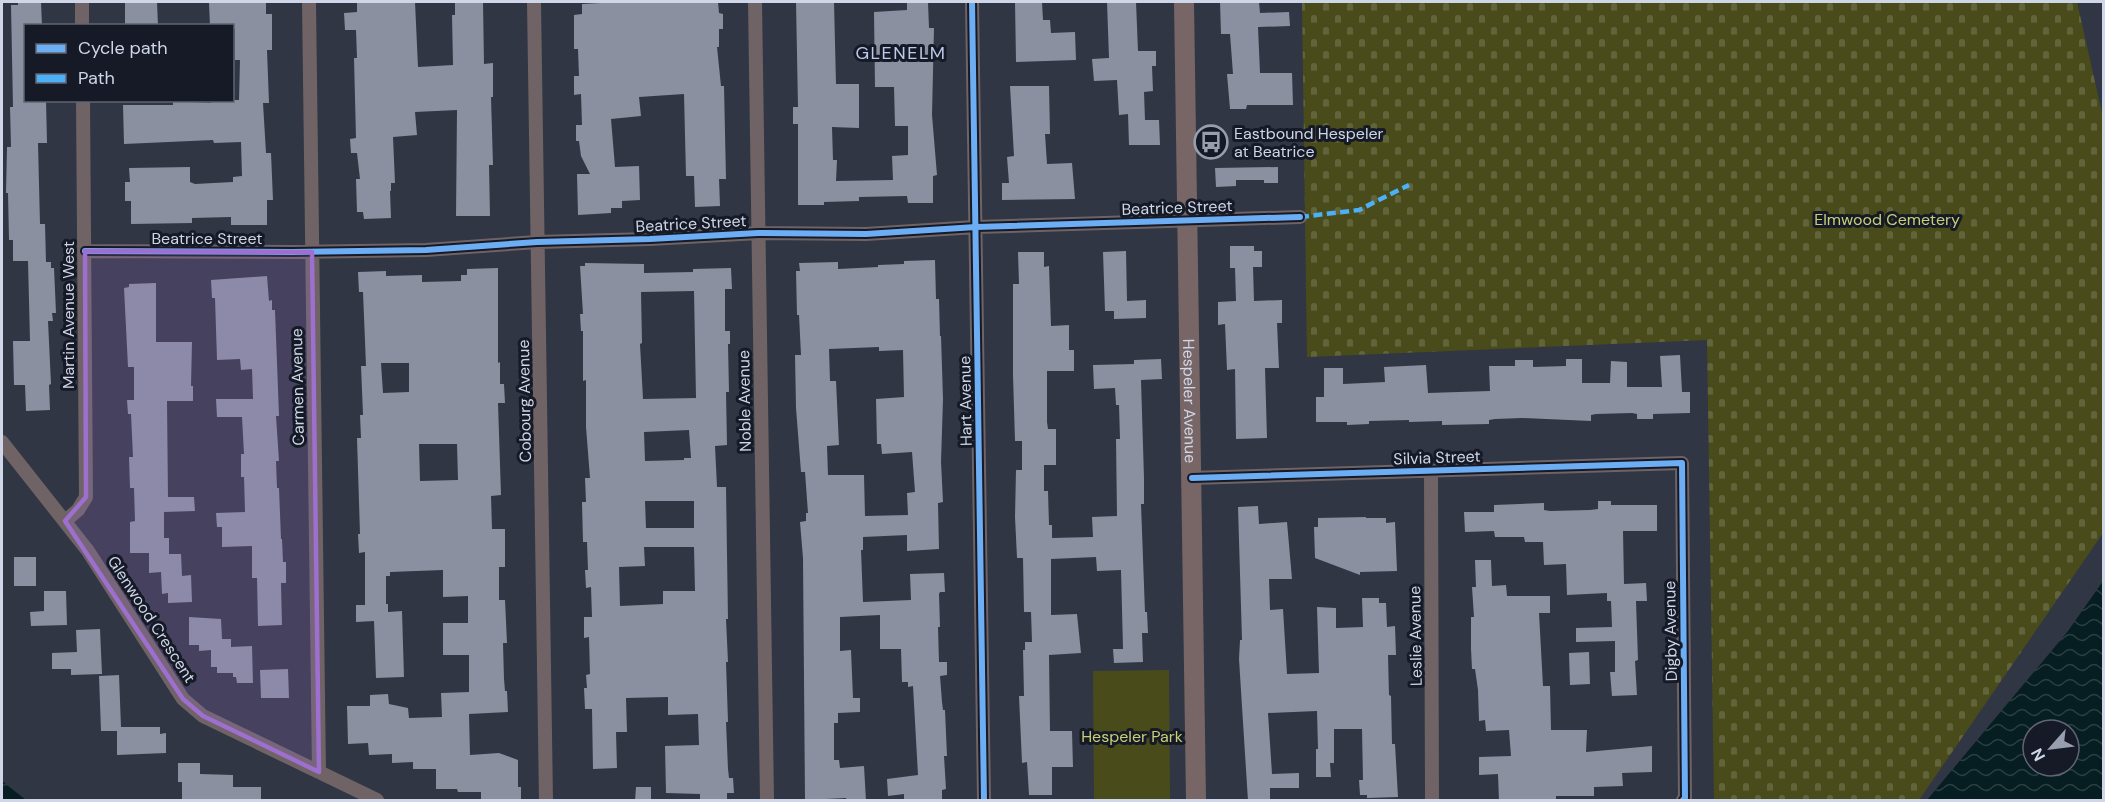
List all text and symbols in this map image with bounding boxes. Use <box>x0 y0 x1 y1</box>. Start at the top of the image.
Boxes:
legend <box>24 24 234 102</box>
text: Cycle path <box>78 36 168 60</box>
district label: GLENELM <box>855 41 947 65</box>
text: Path <box>78 66 115 90</box>
place label: Eastbound Hespeler at Beatrice <box>1234 123 1384 162</box>
bus stop icon: Eastbound Hespeler at Beatrice <box>1193 124 1229 160</box>
street label: Beatrice Street <box>1121 195 1233 220</box>
park label: Elmwood Cemetery <box>1814 209 1960 230</box>
street label: Beatrice Street <box>635 210 747 237</box>
street label: Beatrice Street <box>151 228 263 249</box>
street label: Martin Avenue West <box>58 241 79 389</box>
street label: Carmen Avenue <box>286 328 309 446</box>
street label: Cobourg Avenue <box>513 339 536 463</box>
street label: Hespeler Avenue <box>1178 339 1201 463</box>
street label: Noble Avenue <box>733 350 756 452</box>
street label: Hart Avenue <box>954 356 977 446</box>
street label: Silvia Street <box>1393 445 1481 470</box>
street label: Glenwood Crescent <box>103 552 200 687</box>
street label: Digby Avenue <box>1659 580 1682 682</box>
street label: Leslie Avenue <box>1404 586 1427 686</box>
north arrow <box>2021 718 2081 778</box>
park label: Hespeler Park <box>1081 726 1183 747</box>
text: N <box>2026 745 2050 765</box>

